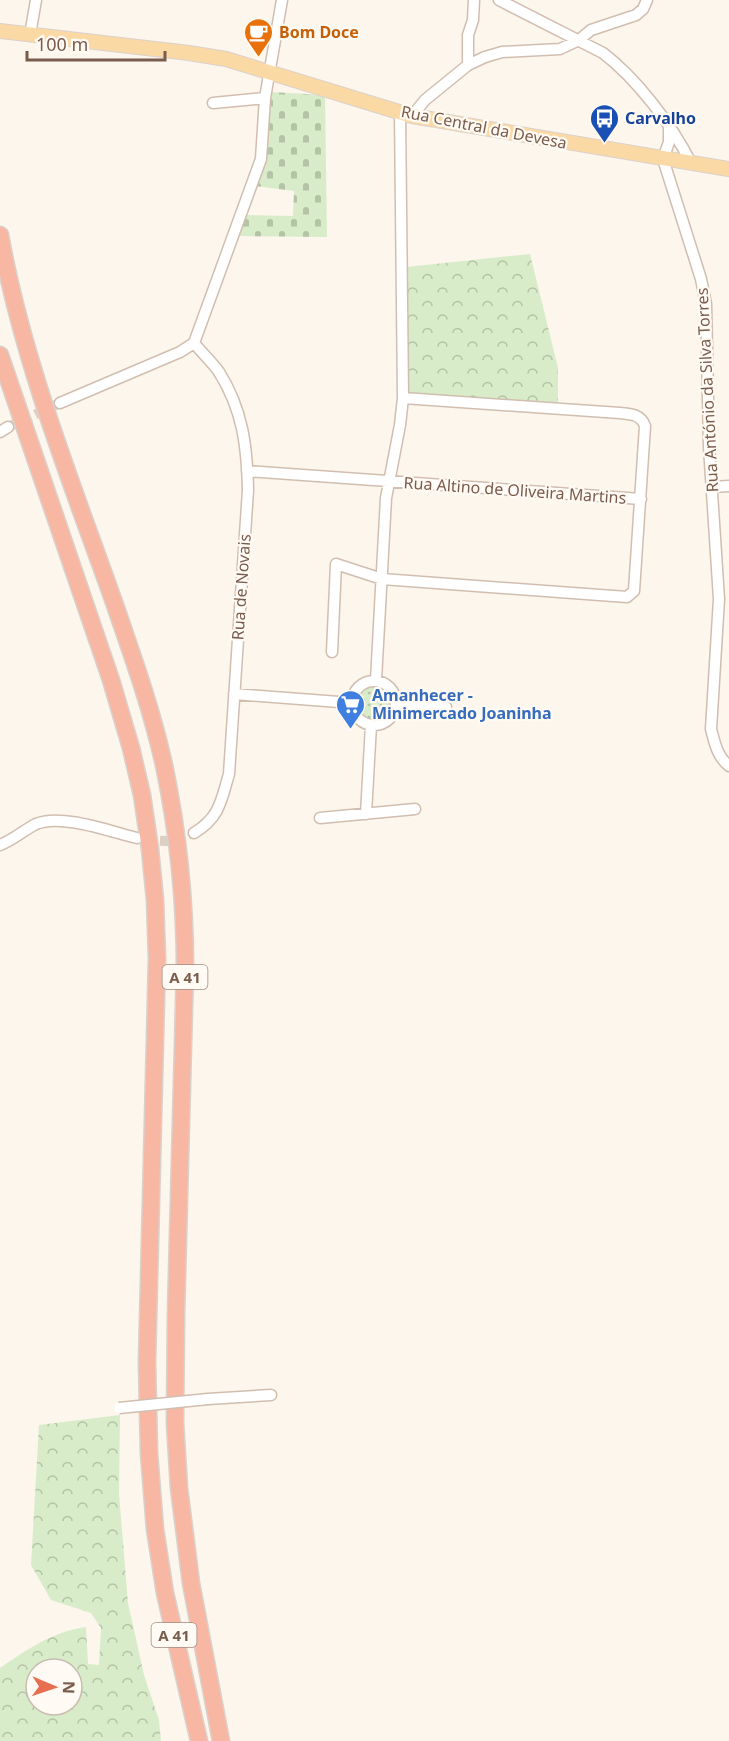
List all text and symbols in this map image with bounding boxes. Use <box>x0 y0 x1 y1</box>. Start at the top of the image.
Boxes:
cafe icon: Bom Doce <box>242 16 274 58</box>
place label: Bom Doce <box>279 21 359 43</box>
scale bar <box>27 24 165 62</box>
text: 100 m <box>36 32 88 56</box>
street label: Rua Central da Devesa <box>399 100 569 154</box>
bus stop icon: Carvalho <box>588 102 620 144</box>
place label: Carvalho <box>625 107 696 129</box>
street label: Rua António da Silva Torres <box>691 287 723 493</box>
street label: Rua Altino de Oliveira Martins <box>403 471 627 509</box>
street label: Rua de Novais <box>226 533 256 641</box>
place label: Amanhecer - Minimercado Joaninha <box>372 684 552 724</box>
supermarket icon: Amanhecer - Minimercado Joaninha <box>335 688 367 730</box>
road number: A 41 <box>162 965 207 989</box>
road number: A 41 <box>152 1623 196 1647</box>
north arrow <box>24 1657 84 1717</box>
text: N <box>58 1681 80 1694</box>

